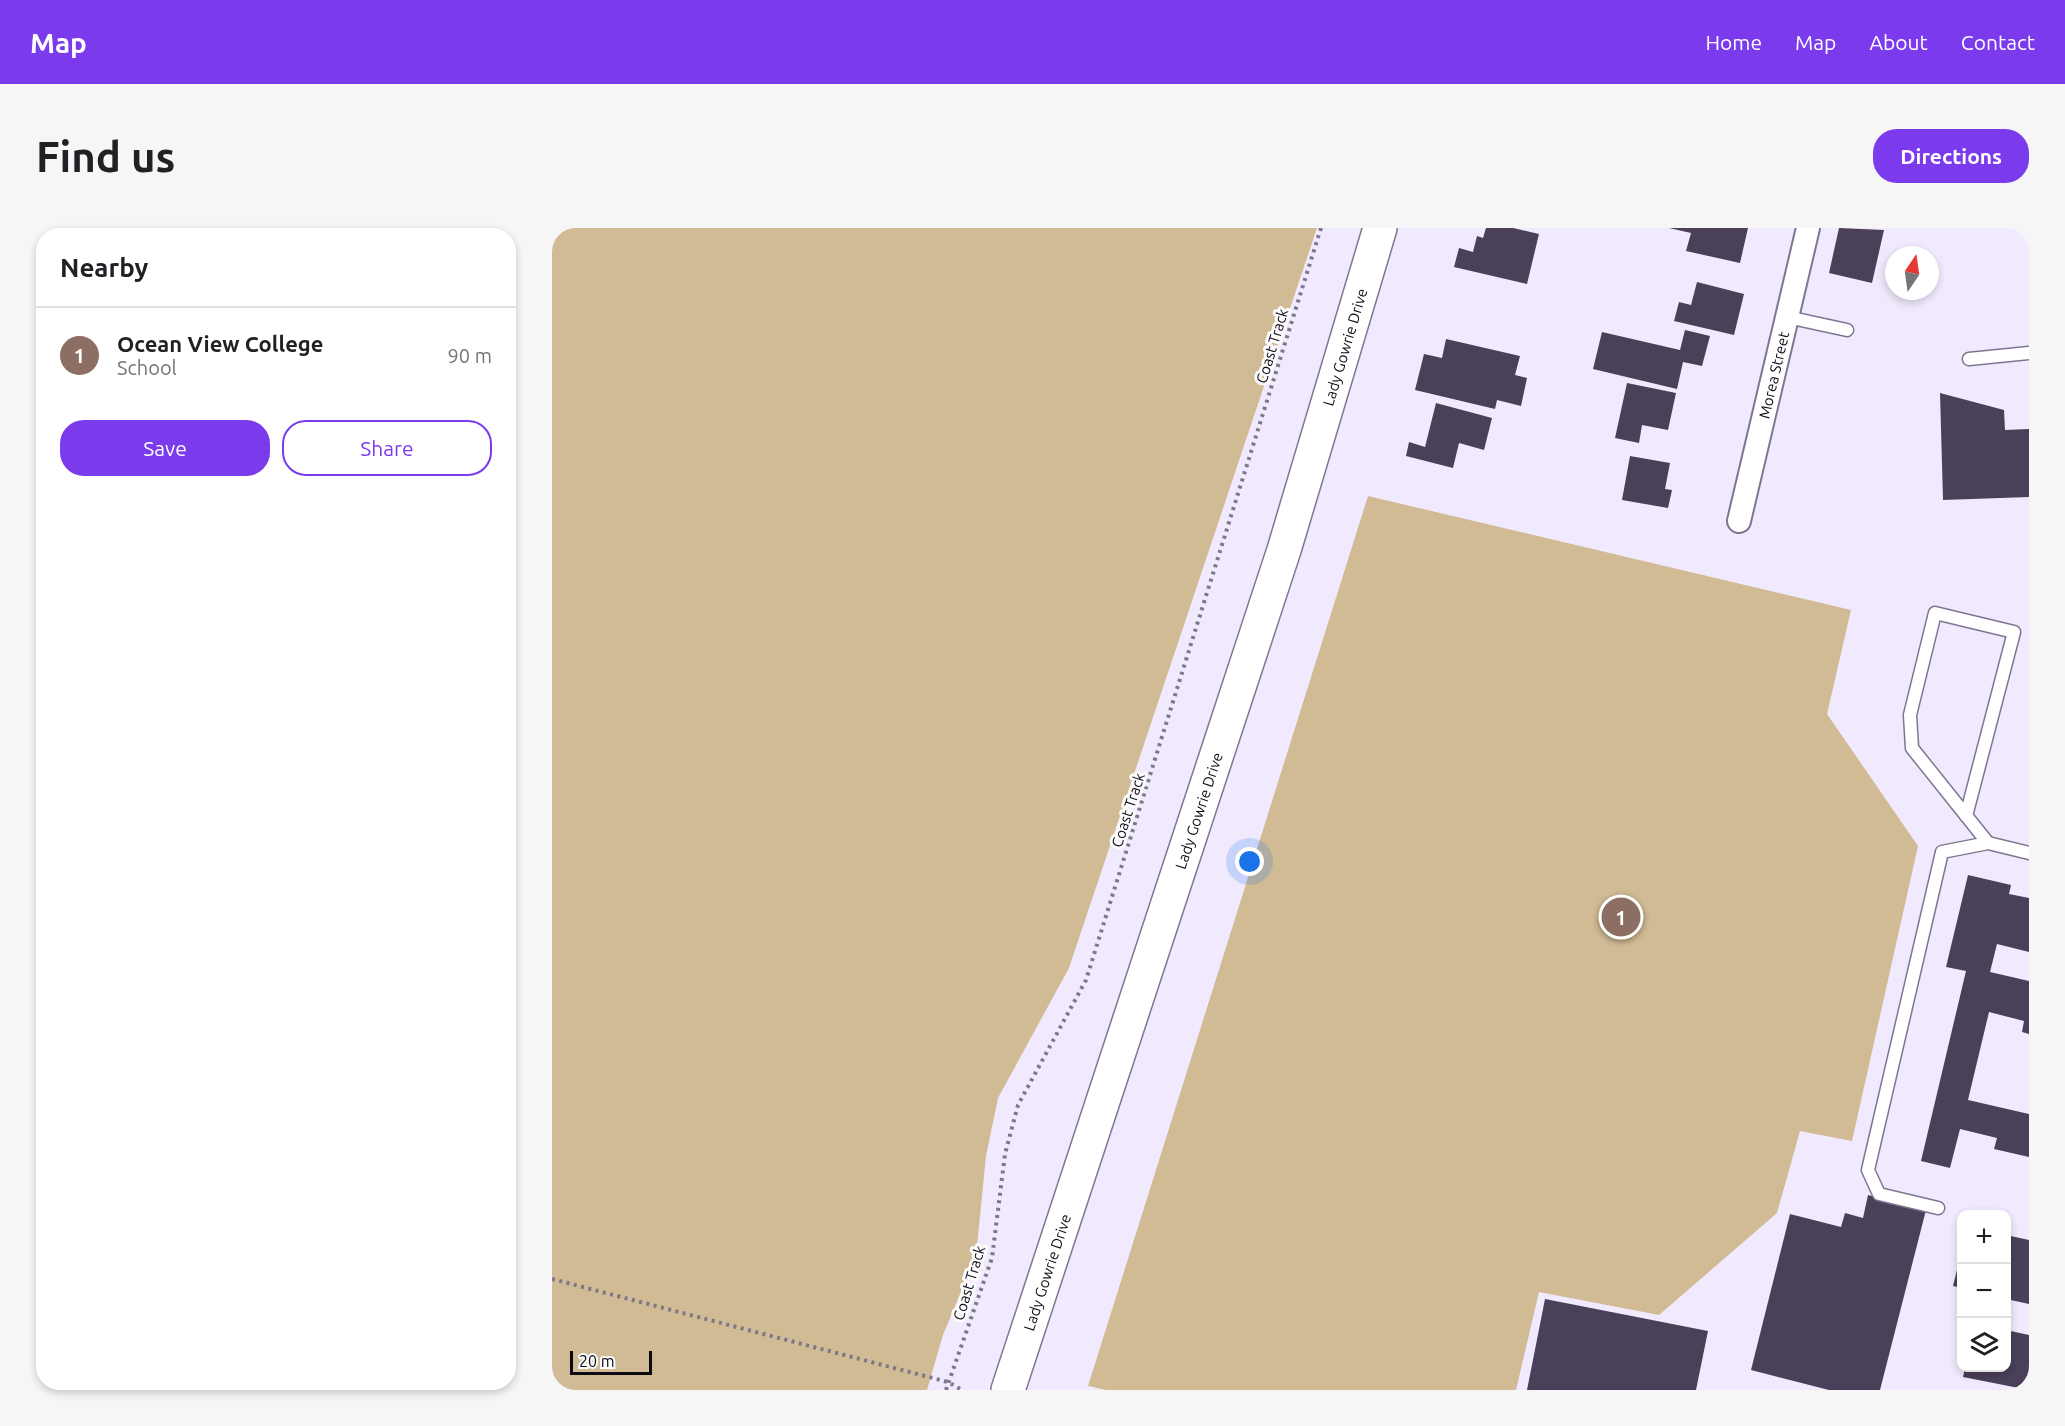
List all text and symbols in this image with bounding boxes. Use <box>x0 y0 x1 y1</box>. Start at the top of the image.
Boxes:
text: Map <box>30 27 87 58</box>
text: Home <box>1705 30 1762 54</box>
text: Map <box>1795 30 1836 54</box>
text: About <box>1869 30 1928 54</box>
text: Contact <box>1961 30 2035 54</box>
button: Directions <box>1873 129 2029 183</box>
text: Find us <box>36 133 175 180</box>
north arrow <box>1885 246 1939 300</box>
text: Nearby <box>60 253 148 282</box>
street label: Lady Gowrie Drive <box>1319 286 1370 408</box>
street label: Coast Track <box>1253 306 1292 385</box>
street label: Morea Street <box>1755 330 1792 420</box>
text: Ocean View College <box>117 331 323 356</box>
text: 1 <box>74 344 85 367</box>
text: 90 m <box>448 344 492 367</box>
text: School <box>117 356 177 379</box>
button: Save <box>60 420 270 476</box>
button: Share <box>282 420 492 476</box>
street label: Lady Gowrie Drive <box>1171 750 1225 871</box>
street label: Coast Track <box>1108 770 1148 849</box>
your location <box>1235 847 1264 876</box>
pin: 1 <box>1602 894 1640 940</box>
map controls <box>1957 1210 2011 1372</box>
button: + <box>1957 1210 2011 1264</box>
street label: Lady Gowrie Drive <box>1020 1212 1074 1333</box>
street label: Coast Track <box>950 1243 989 1322</box>
button: − <box>1957 1264 2011 1318</box>
button: layers <box>1957 1318 2011 1372</box>
scale bar <box>570 1348 652 1376</box>
text: 20 m <box>579 1352 615 1370</box>

